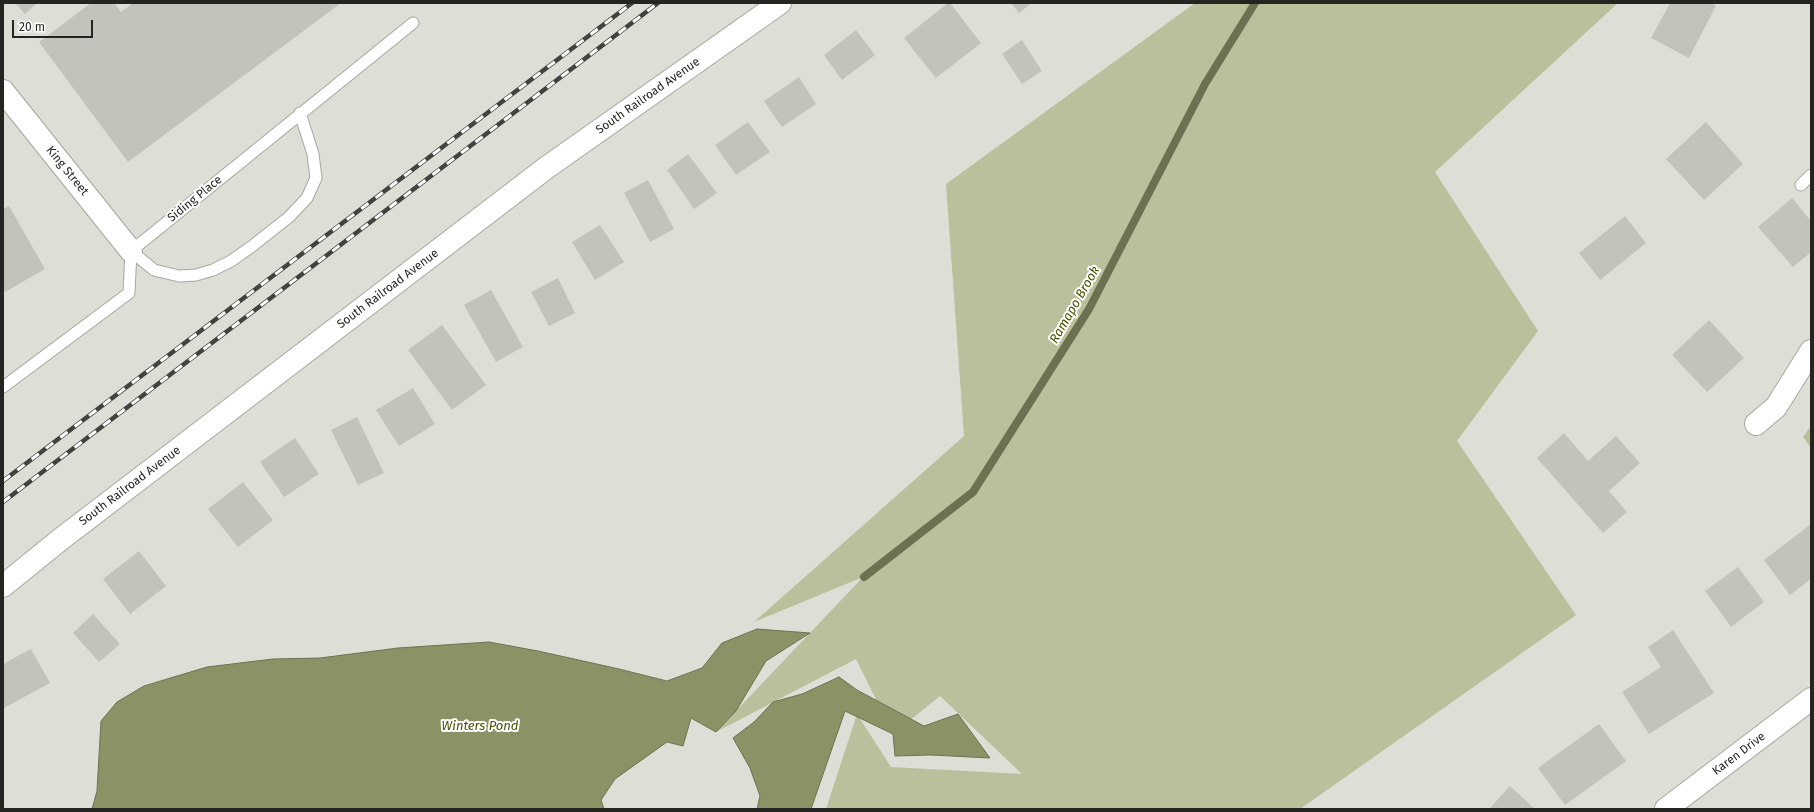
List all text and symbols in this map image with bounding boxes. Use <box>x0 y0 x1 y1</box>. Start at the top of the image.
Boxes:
scale bar <box>14 12 95 38</box>
text: 20 m <box>19 20 45 34</box>
street label: South Railroad Avenue <box>593 55 703 137</box>
street label: King Street <box>43 143 91 199</box>
street label: Siding Place <box>165 173 225 225</box>
street label: South Railroad Avenue <box>334 246 442 332</box>
water label: Ramapo Brook <box>1047 264 1103 346</box>
street label: South Railroad Avenue <box>76 443 184 529</box>
water label: Winters Pond <box>442 718 518 734</box>
street label: Karen Drive <box>1710 729 1768 779</box>

